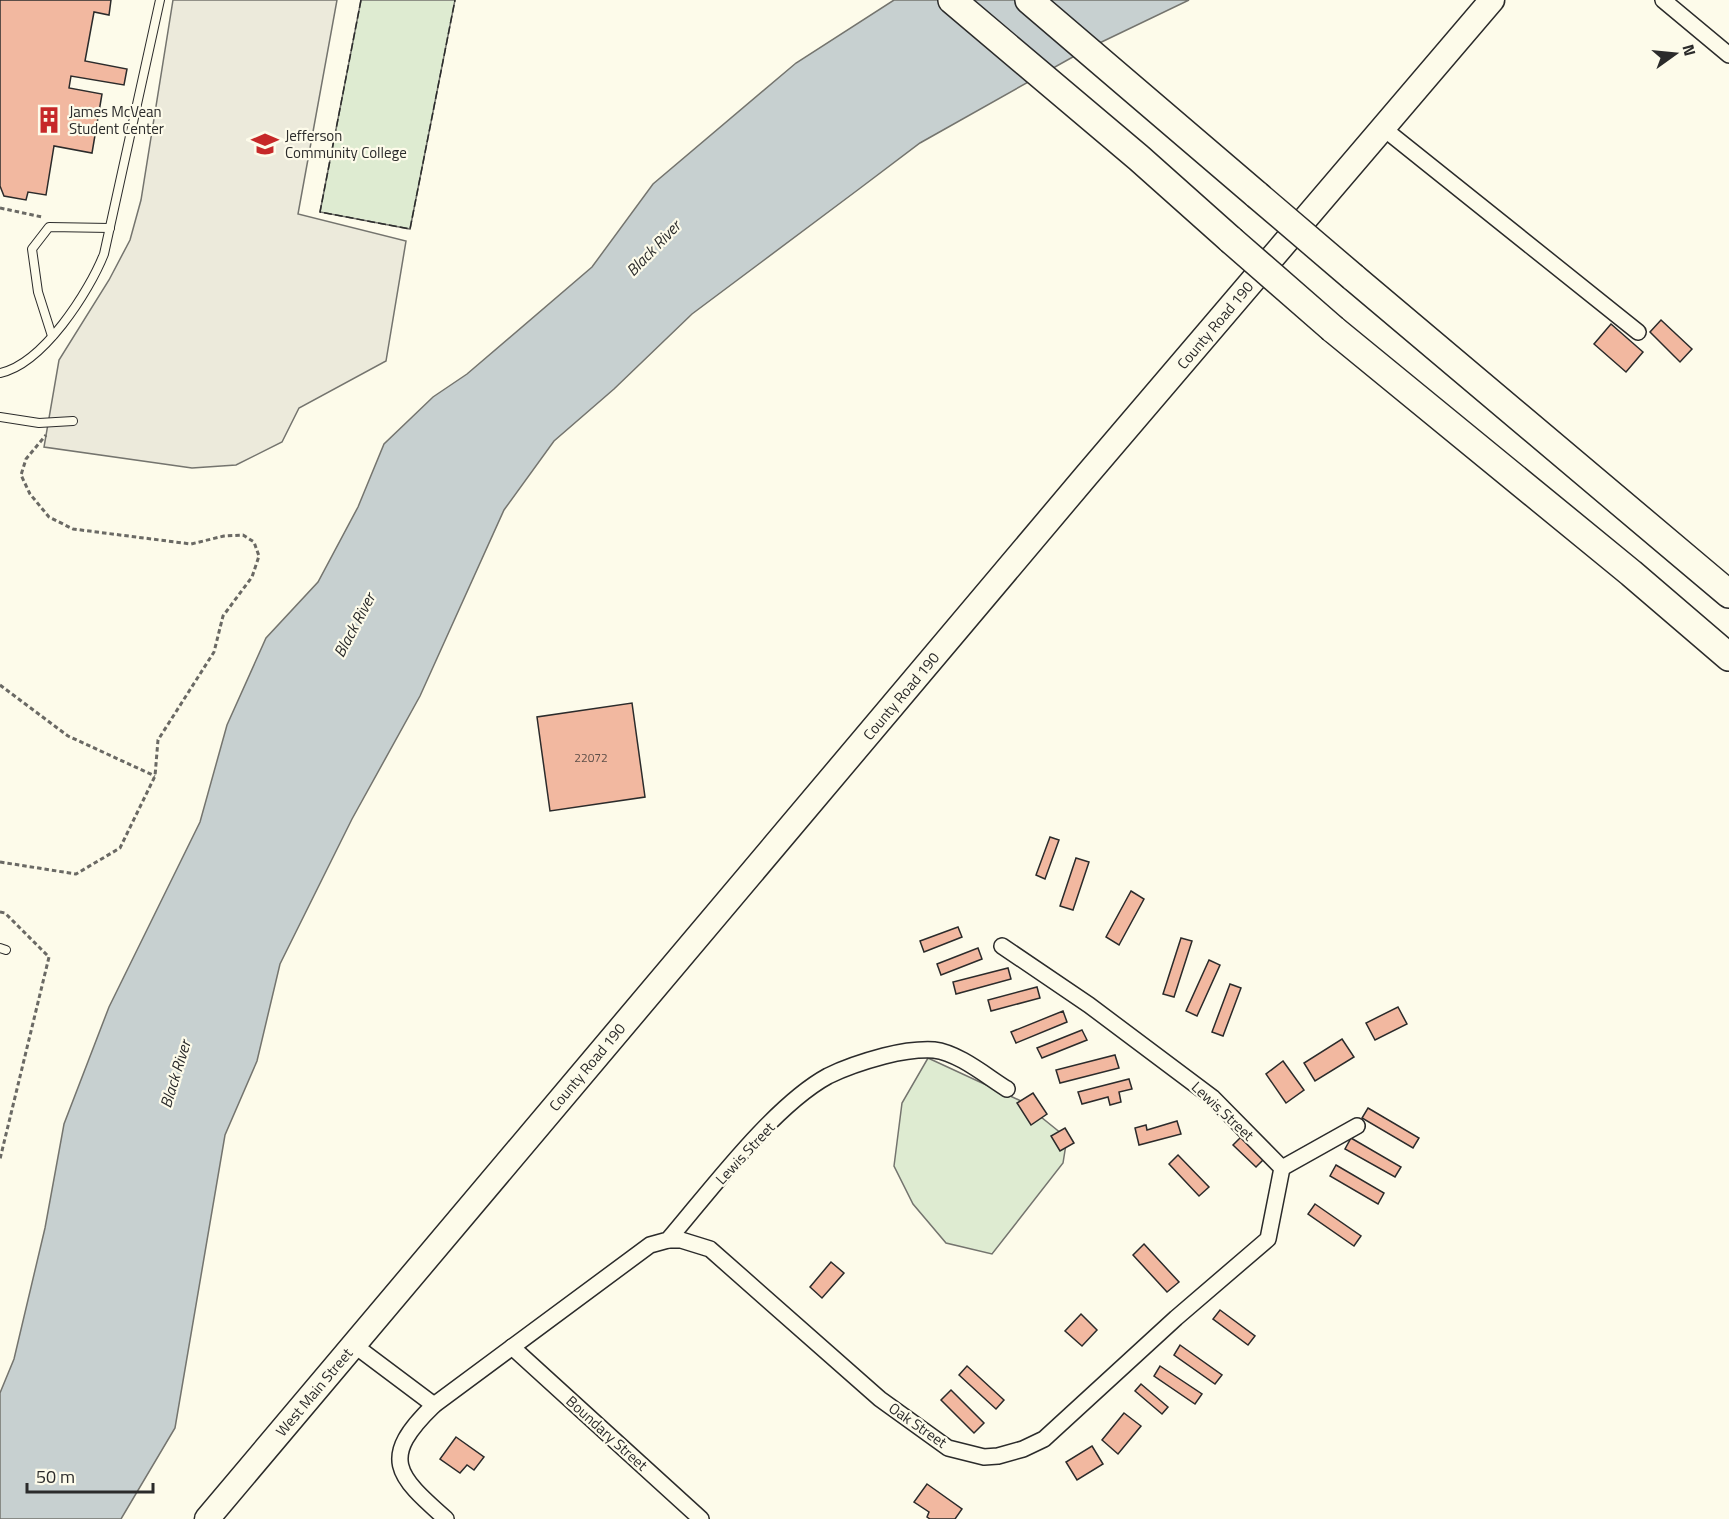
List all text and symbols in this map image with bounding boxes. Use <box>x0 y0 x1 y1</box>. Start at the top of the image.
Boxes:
north arrow <box>1645 24 1705 84</box>
text: N <box>1676 42 1703 59</box>
place label: James McVean Student Center <box>69 100 164 140</box>
building icon: James McVean Student Center <box>34 105 64 135</box>
place label: Jefferson Community College <box>285 124 407 164</box>
school or university icon: Jefferson Community College <box>250 129 280 159</box>
water label: Black River <box>620 213 687 281</box>
street label: County Road 190 <box>1171 276 1259 374</box>
water label: Black River <box>327 587 382 661</box>
street label: County Road 190 <box>857 647 945 745</box>
house number: 22072 <box>574 748 608 767</box>
street label: County Road 190 <box>543 1018 631 1116</box>
water label: Black River <box>153 1035 197 1111</box>
street label: Lewis Street <box>1187 1076 1260 1147</box>
street label: Lewis Street <box>710 1116 781 1189</box>
street label: West Main Street <box>270 1342 358 1441</box>
street label: Boundary Street <box>561 1390 654 1477</box>
street label: Oak Street <box>884 1396 952 1454</box>
scale bar <box>27 1456 153 1494</box>
text: 50 m <box>36 1463 75 1490</box>

